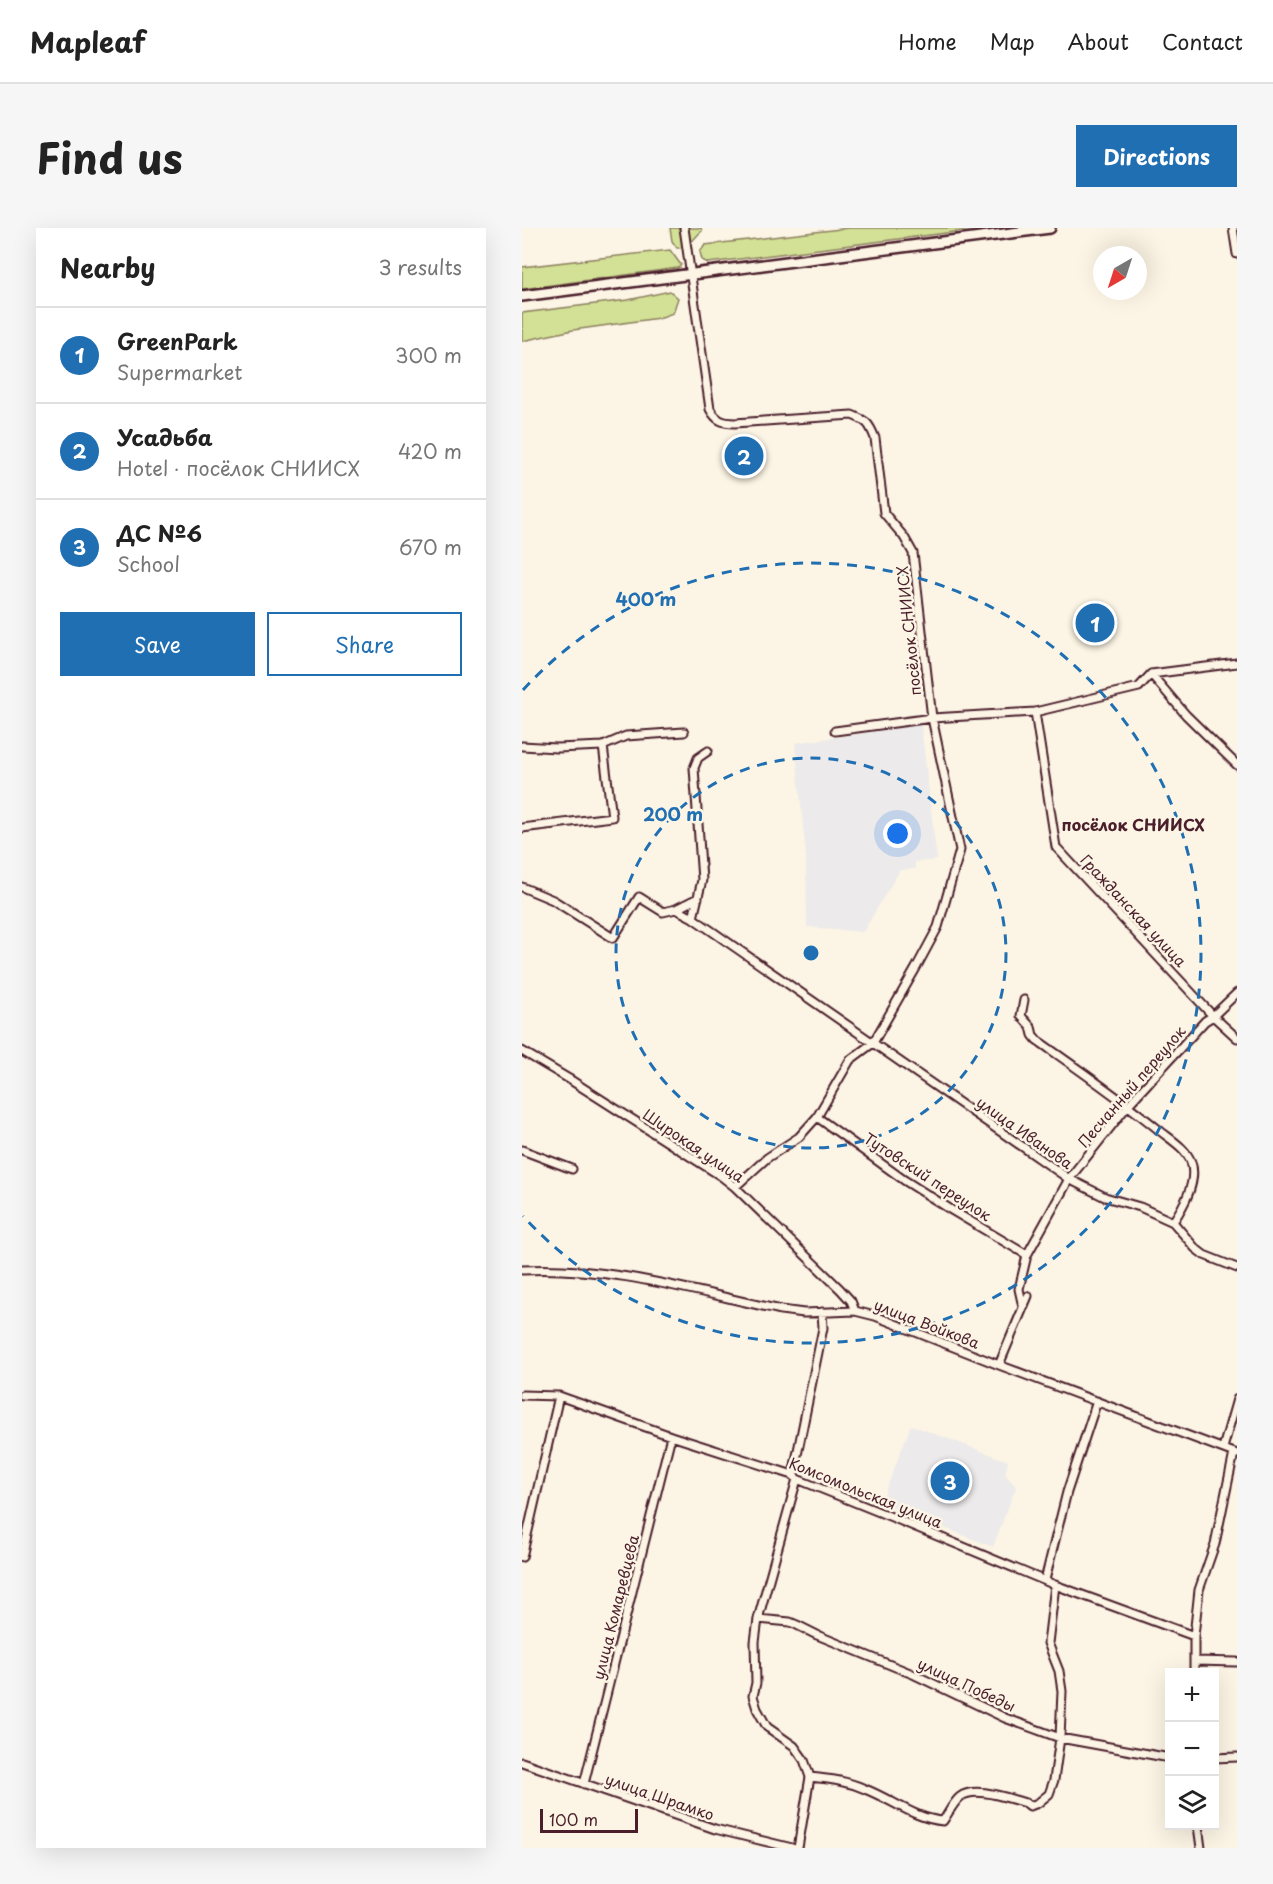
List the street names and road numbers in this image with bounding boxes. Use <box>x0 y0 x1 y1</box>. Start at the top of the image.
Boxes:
street label: посёлок СНИИСХ <box>890 565 926 697</box>
street label: Гражданская улица <box>1076 848 1193 972</box>
street label: Песчанный переулок <box>1072 1020 1190 1152</box>
street label: улица Иванова <box>972 1090 1078 1174</box>
street label: Широкая улица <box>639 1102 750 1188</box>
street label: Тутовский переулок <box>860 1126 996 1226</box>
street label: улица Войкова <box>871 1292 984 1354</box>
street label: Комсомольская улица <box>786 1451 947 1533</box>
street label: улица Комаревцева <box>586 1531 644 1682</box>
street label: улица Победы <box>914 1651 1020 1717</box>
street label: улица Шрамко <box>602 1767 718 1825</box>

